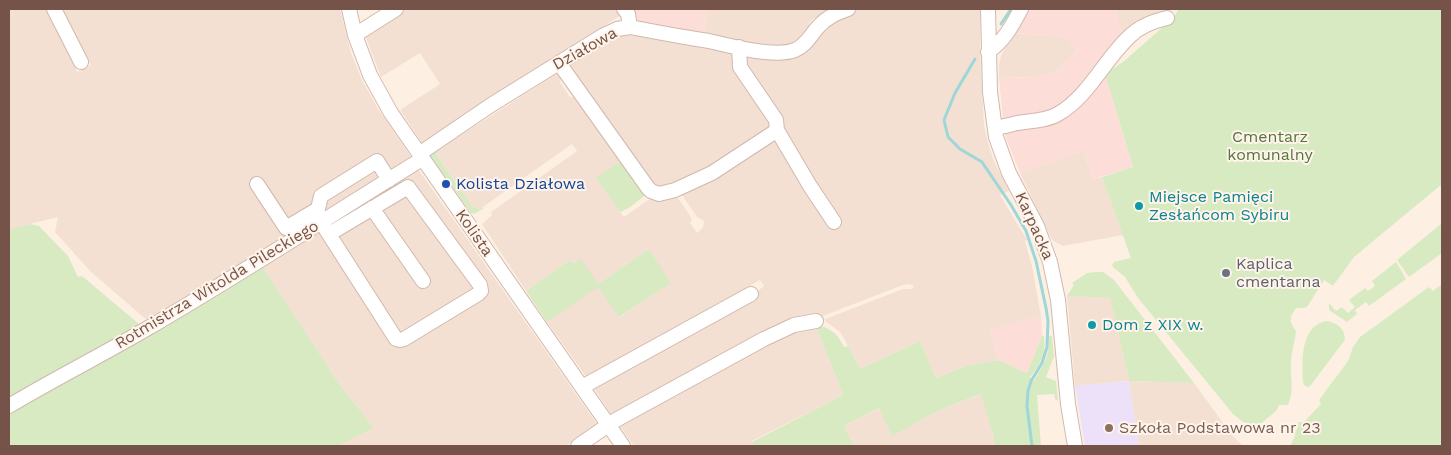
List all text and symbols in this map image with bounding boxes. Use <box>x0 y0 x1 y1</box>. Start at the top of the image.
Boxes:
street label: Działowa <box>549 23 621 75</box>
park label: Cmentarz komunalny <box>1227 127 1313 165</box>
place label: Kolista Działowa <box>456 174 585 194</box>
marker: Kolista Działowa <box>440 178 452 190</box>
place label: Miejsce Pamięci Zesłańcom Sybiru <box>1149 187 1289 225</box>
street label: Karpacka <box>1011 189 1057 263</box>
marker: Miejsce Pamięci Zesłańcom Sybiru <box>1133 200 1145 212</box>
street label: Kolista <box>451 206 497 260</box>
street label: Rotmistrza Witolda Pileckiego <box>112 217 322 353</box>
place label: Kaplica cmentarna <box>1236 254 1320 292</box>
marker: Kaplica cmentarna <box>1220 267 1232 279</box>
place label: Dom z XIX w. <box>1102 315 1204 335</box>
marker: Dom z XIX w. <box>1086 319 1098 331</box>
place label: Szkoła Podstawowa nr 23 <box>1119 418 1321 438</box>
marker: Szkoła Podstawowa nr 23 <box>1103 422 1115 434</box>

